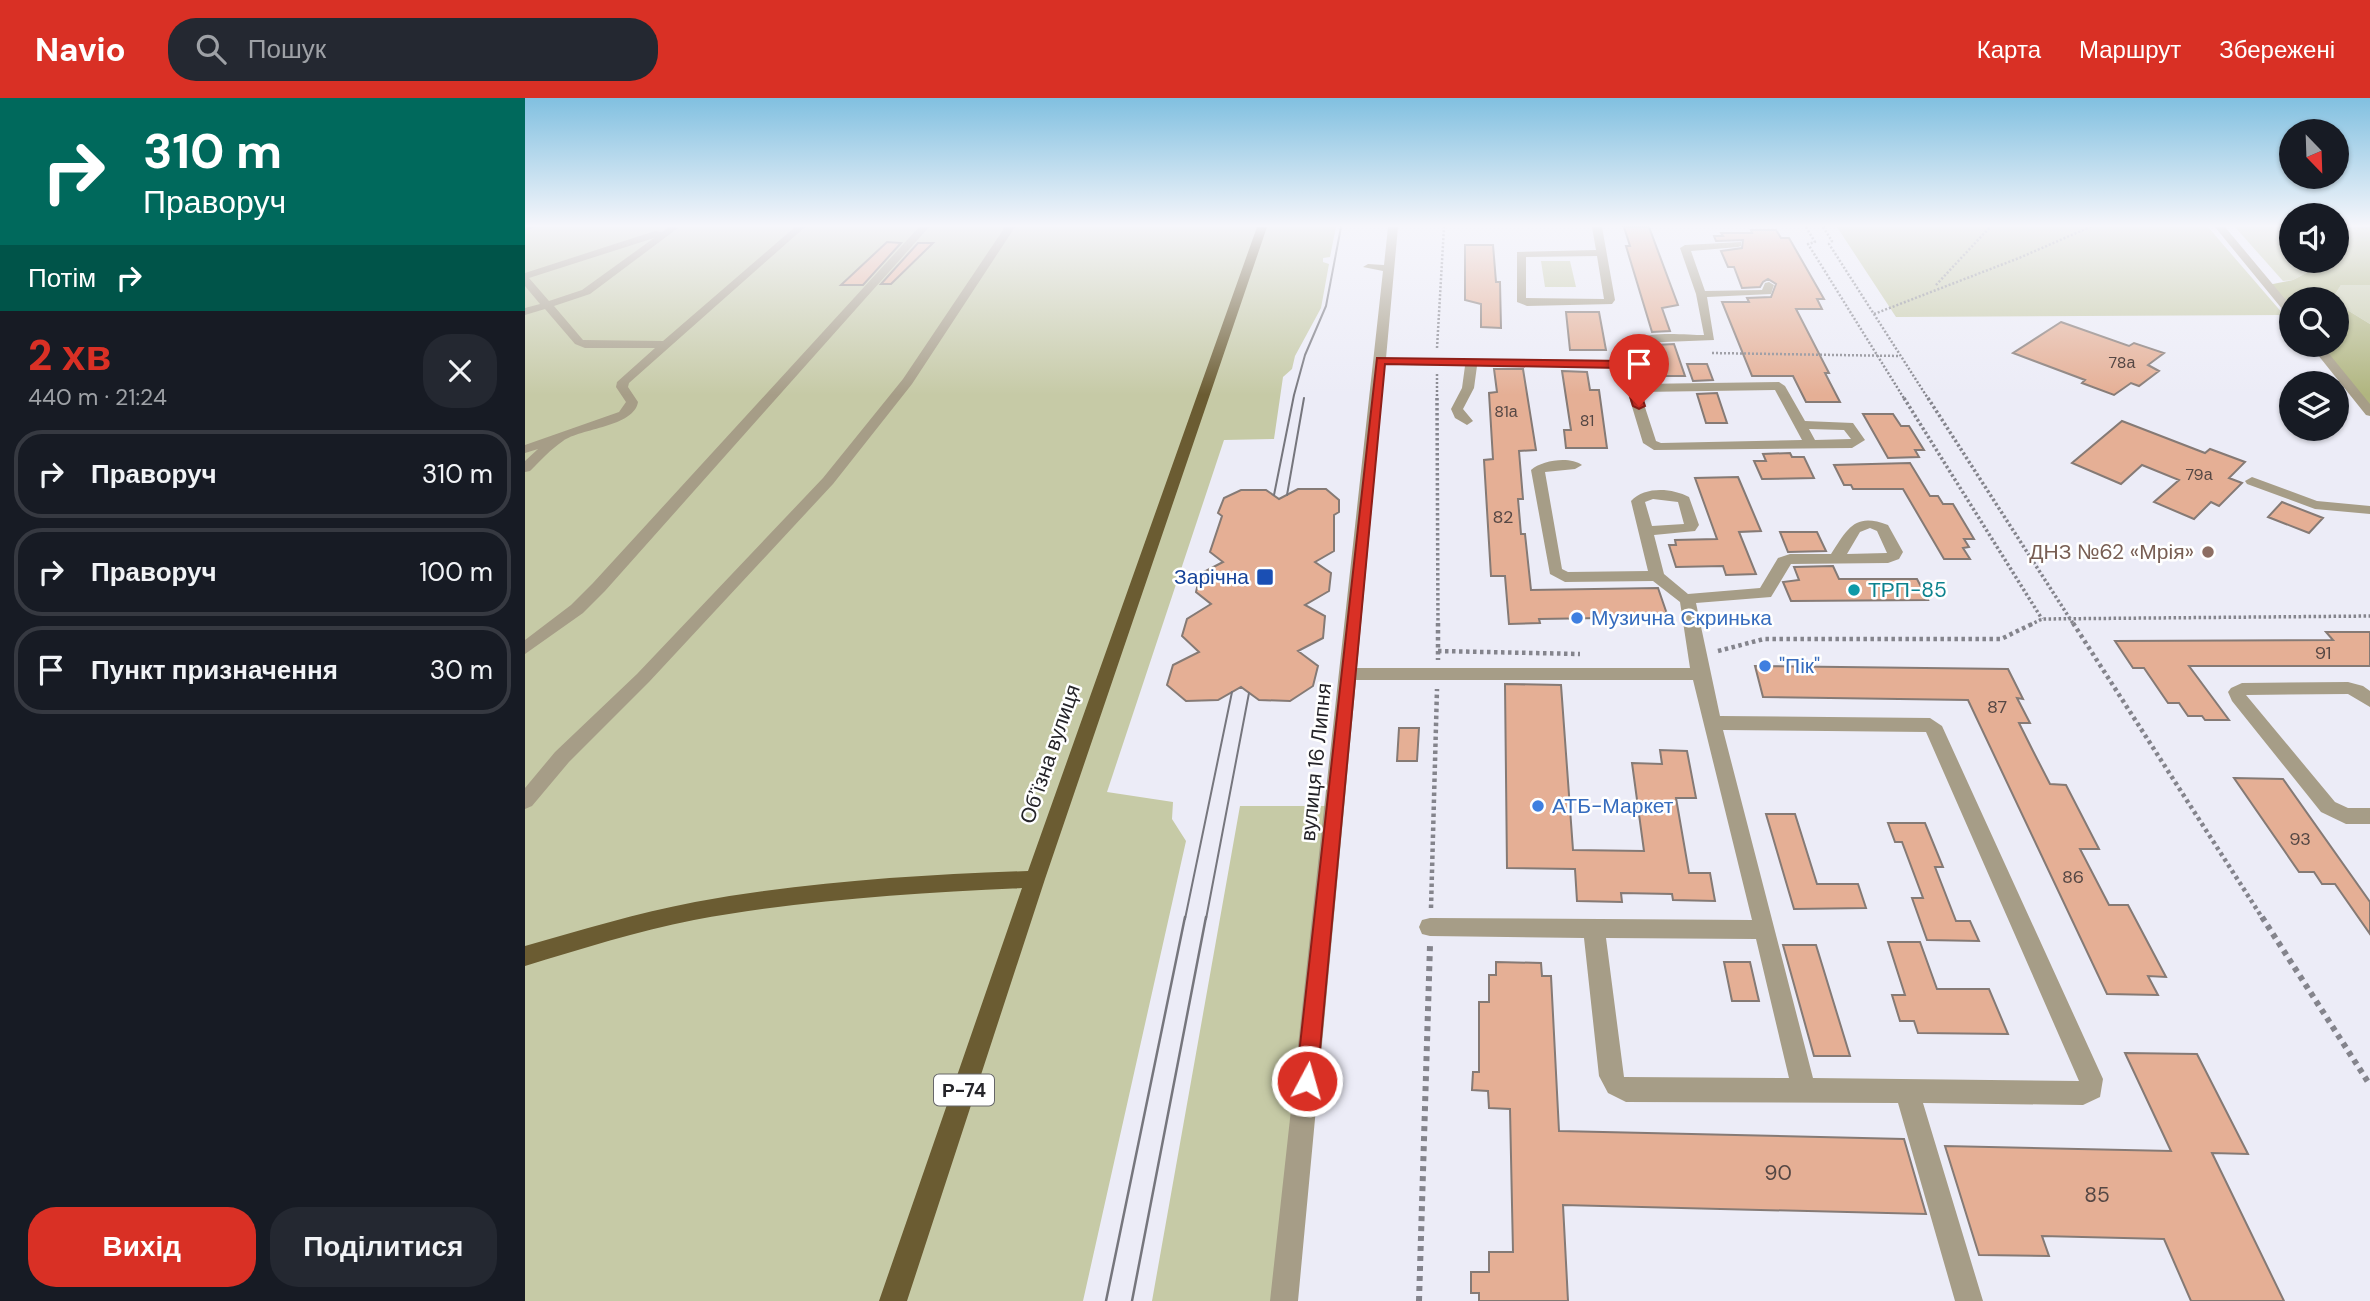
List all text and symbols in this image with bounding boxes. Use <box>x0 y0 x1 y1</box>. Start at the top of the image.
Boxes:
search box <box>168 18 658 81</box>
text: Navio <box>35 28 126 71</box>
icon: search <box>192 30 230 68</box>
text: Пошук <box>248 32 326 66</box>
text: Карта <box>1977 34 2041 65</box>
text: Маршрут <box>2079 34 2181 65</box>
text: Збережені <box>2219 34 2335 65</box>
text: 310 m <box>143 119 282 183</box>
north arrow <box>2279 119 2349 189</box>
map controls <box>2279 119 2349 441</box>
icon: right <box>28 126 119 217</box>
text: Праворуч <box>143 181 286 223</box>
button: sound <box>2279 203 2349 273</box>
icon: right <box>110 259 148 297</box>
text: Потім <box>28 261 96 295</box>
button: search <box>2279 287 2349 357</box>
text: 2 хв <box>28 328 111 383</box>
button: close <box>423 334 497 408</box>
pin <box>1609 334 1669 406</box>
icon: arrive <box>1620 345 1658 383</box>
house number: 78а <box>2109 352 2136 373</box>
button: layers <box>2279 371 2349 441</box>
text: 440 m · 21:24 <box>28 382 167 412</box>
house number: 81а <box>1494 401 1518 422</box>
house number: 81 <box>1580 410 1594 431</box>
icon: right <box>32 455 70 493</box>
text: Праворуч <box>91 457 217 491</box>
text: 310 m <box>422 457 493 491</box>
house number: 79а <box>2185 464 2213 485</box>
house number: 82 <box>1492 505 1514 529</box>
place label: ДНЗ №62 «Мрія» <box>2029 538 2194 566</box>
marker: ДНЗ №62 «Мрія» <box>2200 544 2216 560</box>
icon: right <box>32 553 70 591</box>
text: Праворуч <box>91 555 217 589</box>
text: 100 m <box>419 555 493 589</box>
place label: Зарічна <box>1174 563 1249 591</box>
marker: Зарічна <box>1255 567 1275 587</box>
place label: ТРП-85 <box>1868 576 1947 604</box>
marker: ТРП-85 <box>1846 582 1862 598</box>
place label: Музична Скринька <box>1591 604 1772 632</box>
marker: Музична Скринька <box>1569 610 1585 626</box>
house number: 91 <box>2315 641 2331 665</box>
icon: arrive <box>32 651 70 689</box>
place label: "Пік" <box>1779 652 1820 680</box>
text: Пункт призначення <box>91 653 338 687</box>
text: 30 m <box>430 653 493 687</box>
marker: "Пік" <box>1757 658 1773 674</box>
street label: Обʼїзна вулиця <box>1013 681 1087 827</box>
street label: вулиця 16 Липня <box>1294 682 1338 842</box>
house number: 87 <box>1987 695 2007 719</box>
place label: АТБ-Маркет <box>1552 792 1674 820</box>
marker: АТБ-Маркет <box>1530 798 1546 814</box>
house number: 93 <box>2289 827 2311 851</box>
house number: 86 <box>2062 865 2084 889</box>
position arrow <box>1270 1044 1344 1118</box>
road number: Р-74 <box>934 1074 994 1106</box>
house number: 90 <box>1764 1159 1792 1187</box>
house number: 85 <box>2084 1181 2110 1209</box>
button: Вихід <box>28 1207 256 1287</box>
button: Поділитися <box>270 1207 497 1287</box>

